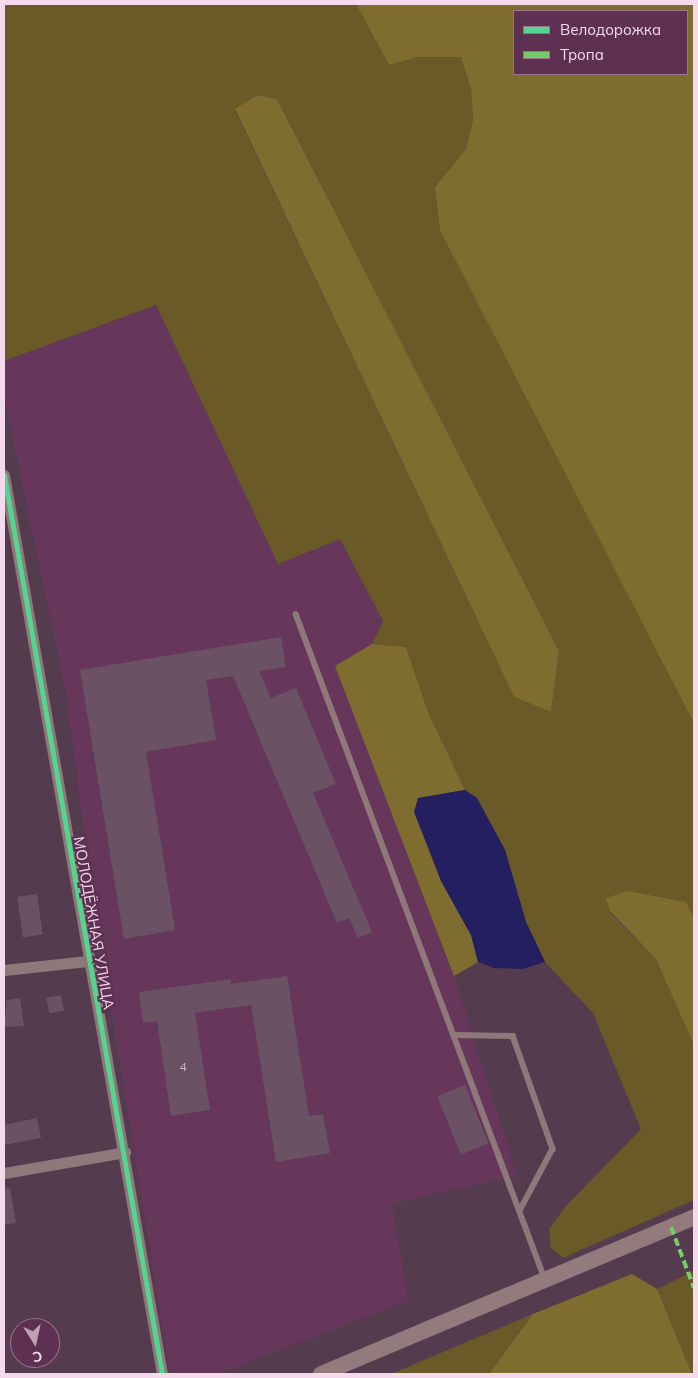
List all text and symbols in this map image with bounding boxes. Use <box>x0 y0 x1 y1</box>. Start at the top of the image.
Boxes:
legend <box>513 10 688 75</box>
text: Велодорожка <box>560 20 661 39</box>
text: Тропа <box>560 45 604 64</box>
street label: МОЛОДЁЖНАЯ УЛИЦА <box>70 835 118 1011</box>
house number: 4 <box>179 1060 187 1074</box>
north arrow <box>10 1318 60 1368</box>
text: С <box>31 1347 44 1366</box>

